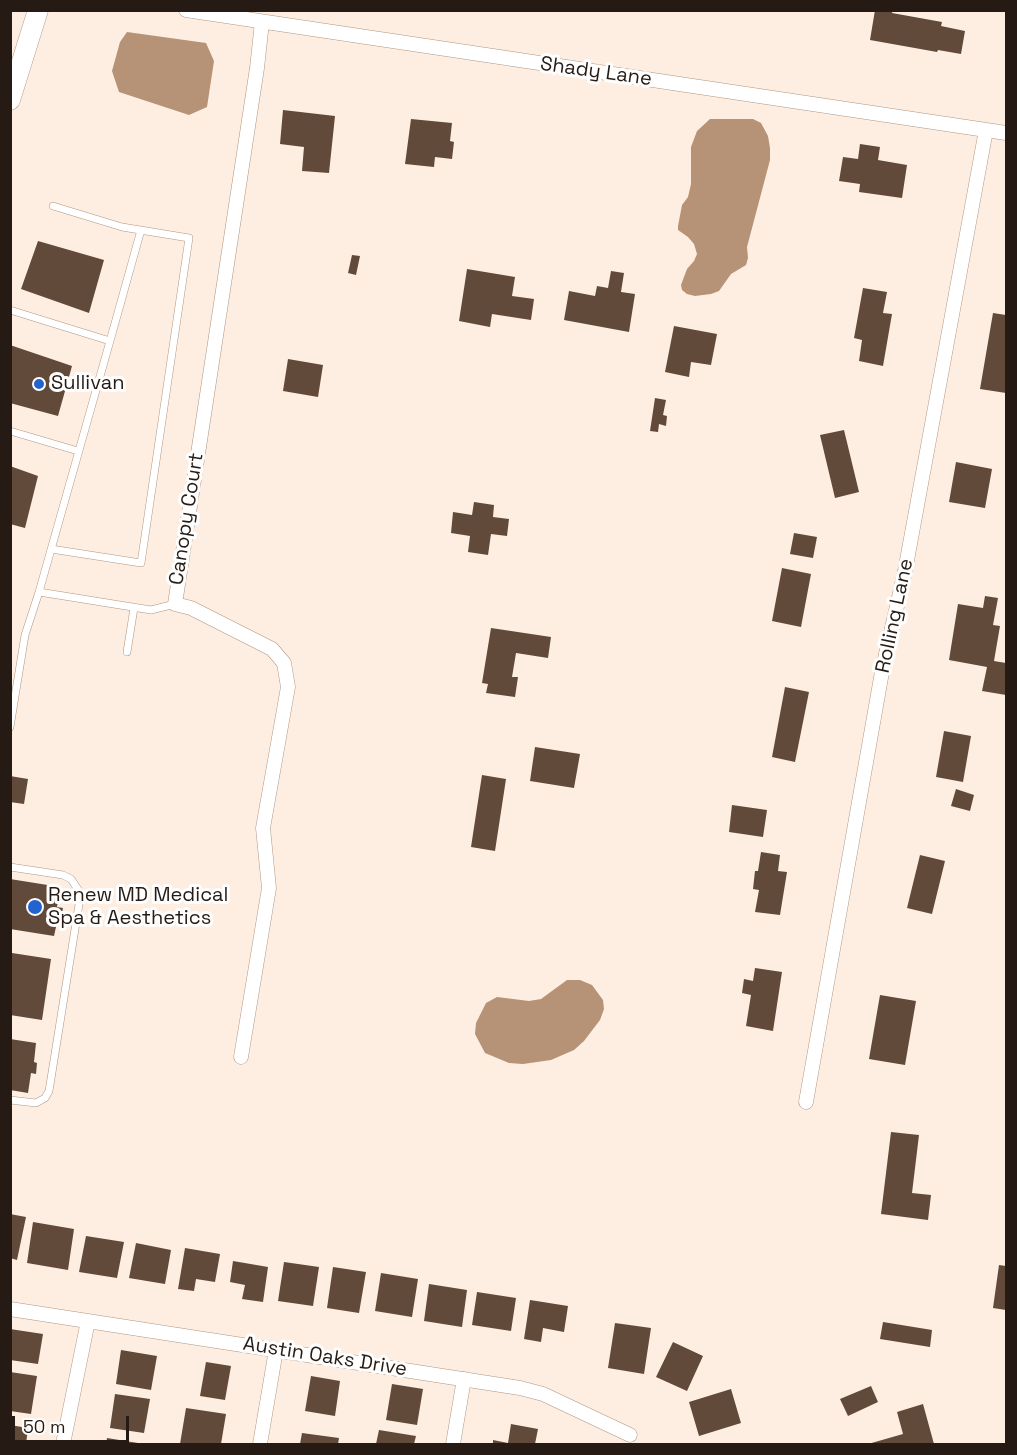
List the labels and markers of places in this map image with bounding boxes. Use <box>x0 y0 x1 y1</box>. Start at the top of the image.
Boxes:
place label: Sullivan <box>51 372 124 396</box>
marker: Sullivan <box>32 377 46 391</box>
place label: Renew MD Medical Spa & Aesthetics <box>48 884 229 931</box>
marker: Renew MD Medical Spa & Aesthetics <box>26 898 44 916</box>

